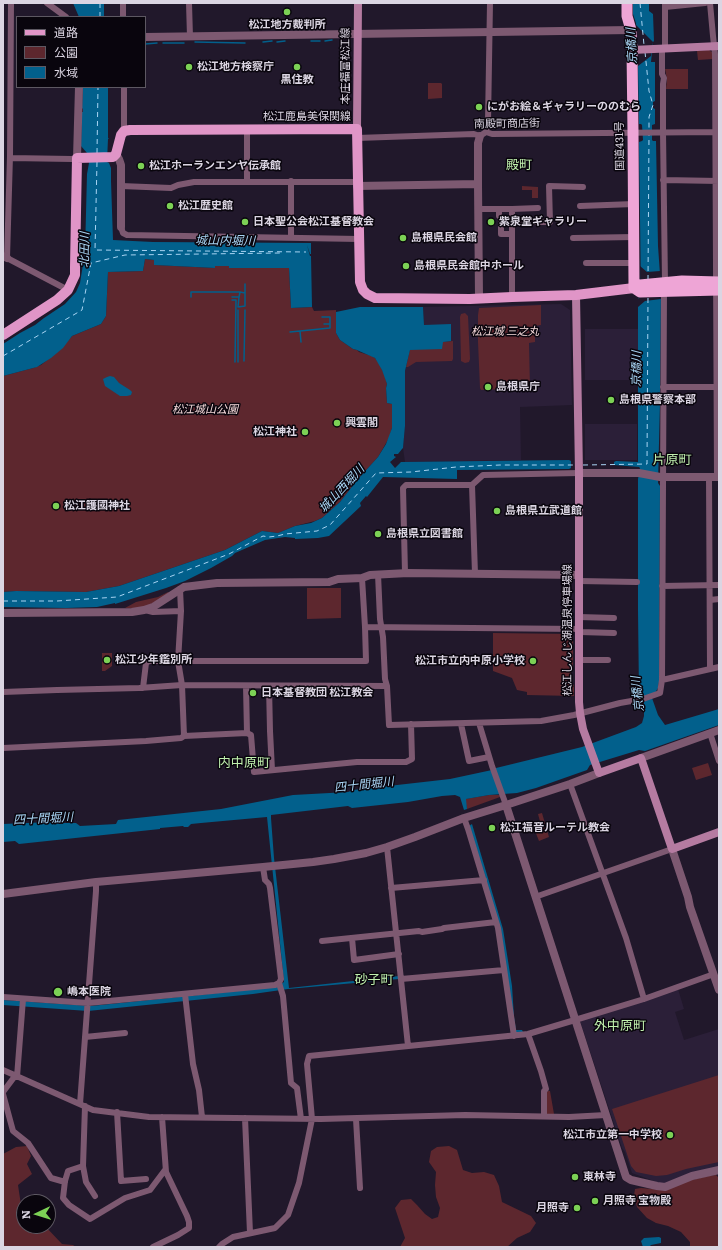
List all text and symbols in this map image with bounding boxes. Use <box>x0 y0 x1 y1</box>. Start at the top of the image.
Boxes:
marker: 松江地方裁判所 <box>282 7 292 17</box>
legend <box>16 16 146 88</box>
place label: 松江地方裁判所 <box>249 18 325 32</box>
text: 道路 <box>54 23 78 41</box>
street label: 本庄福富松江線 <box>339 28 353 104</box>
water label: 京橋川 <box>624 28 640 64</box>
text: 公園 <box>54 43 78 61</box>
place label: 松江地方検察庁 <box>197 60 274 74</box>
marker: 松江地方検察庁 <box>184 62 194 72</box>
marker: 黒住教 <box>292 62 302 72</box>
text: 水域 <box>54 63 78 81</box>
place label: 黒住教 <box>281 73 313 87</box>
place label: にがお絵＆ギャラリーののむら <box>487 100 641 114</box>
marker: にがお絵＆ギャラリーののむら <box>474 102 484 112</box>
street label: 松江鹿島美保関線 <box>263 110 351 124</box>
street label: 南殿町商店街 <box>474 117 540 131</box>
street label: 国道431号 <box>613 121 627 171</box>
district label: 殿町 <box>506 157 532 173</box>
place label: 松江ホーランエンヤ伝承館 <box>149 159 281 173</box>
marker: 松江ホーランエンヤ伝承館 <box>136 161 146 171</box>
place label: 松江歴史館 <box>178 199 233 213</box>
marker: 松江歴史館 <box>165 201 175 211</box>
place label: 日本聖公会松江基督教会 <box>253 215 374 229</box>
place label: 紫泉堂ギャラリー <box>499 215 587 229</box>
marker: 日本聖公会松江基督教会 <box>240 217 250 227</box>
marker: 紫泉堂ギャラリー <box>486 217 496 227</box>
place label: 島根県民会館 <box>411 231 477 245</box>
water label: 北田川 <box>77 232 93 268</box>
water label: 城山内堀川 <box>195 233 255 249</box>
marker: 島根県民会館 <box>398 233 408 243</box>
place label: 島根県民会館中ホール <box>414 259 524 273</box>
marker: 島根県民会館中ホール <box>401 261 411 271</box>
park label: 松江城 三之丸 <box>471 325 539 339</box>
water label: 京橋川 <box>629 351 645 387</box>
place label: 島根県庁 <box>496 380 540 394</box>
marker: 島根県庁 <box>483 382 493 392</box>
place label: 島根県警察本部 <box>619 393 696 407</box>
marker: 島根県警察本部 <box>606 395 616 405</box>
park label: 松江城山公園 <box>172 403 238 417</box>
place label: 興雲閣 <box>345 416 378 430</box>
marker: 興雲閣 <box>332 418 342 428</box>
place label: 松江神社 <box>253 425 297 439</box>
marker: 松江神社 <box>300 427 310 437</box>
district label: 片原町 <box>653 452 691 468</box>
water label: 城山西堀川 <box>316 462 368 516</box>
place label: 松江護國神社 <box>64 499 130 513</box>
marker: 松江護國神社 <box>51 501 61 511</box>
place label: 島根県立武道館 <box>505 504 582 518</box>
marker: 島根県立武道館 <box>492 506 502 516</box>
place label: 島根県立図書館 <box>386 527 463 541</box>
marker: 島根県立図書館 <box>373 529 383 539</box>
street label: 松江しんじ湖温泉停車場線 <box>561 564 575 696</box>
place label: 松江少年鑑別所 <box>115 653 192 667</box>
place label: 松江市立内中原小学校 <box>415 654 525 668</box>
marker: 松江少年鑑別所 <box>102 655 112 665</box>
marker: 松江市立内中原小学校 <box>528 656 538 666</box>
water label: 京橋川 <box>629 675 647 713</box>
place label: 日本基督教団 松江教会 <box>261 686 373 700</box>
marker: 日本基督教団 松江教会 <box>248 688 258 698</box>
district label: 内中原町 <box>218 755 270 771</box>
water label: 四十間堀川 <box>333 775 395 795</box>
water label: 四十間堀川 <box>13 810 73 828</box>
place label: 松江福音ルーテル教会 <box>500 821 610 835</box>
marker: 松江福音ルーテル教会 <box>487 823 497 833</box>
district label: 砂子町 <box>355 972 393 988</box>
place label: 嶋本医院 <box>67 985 111 999</box>
marker: 嶋本医院 <box>52 986 64 998</box>
district label: 外中原町 <box>594 1018 646 1034</box>
place label: 松江市立第一中学校 <box>563 1128 662 1142</box>
marker: 松江市立第一中学校 <box>665 1130 675 1140</box>
place label: 東林寺 <box>583 1170 616 1184</box>
marker: 東林寺 <box>570 1172 580 1182</box>
north arrow <box>16 1194 56 1234</box>
place label: 月照寺 宝物殿 <box>603 1194 671 1208</box>
marker: 月照寺 宝物殿 <box>590 1196 600 1206</box>
place label: 月照寺 <box>536 1201 569 1215</box>
marker: 月照寺 <box>572 1203 582 1213</box>
text: N <box>17 1210 33 1220</box>

